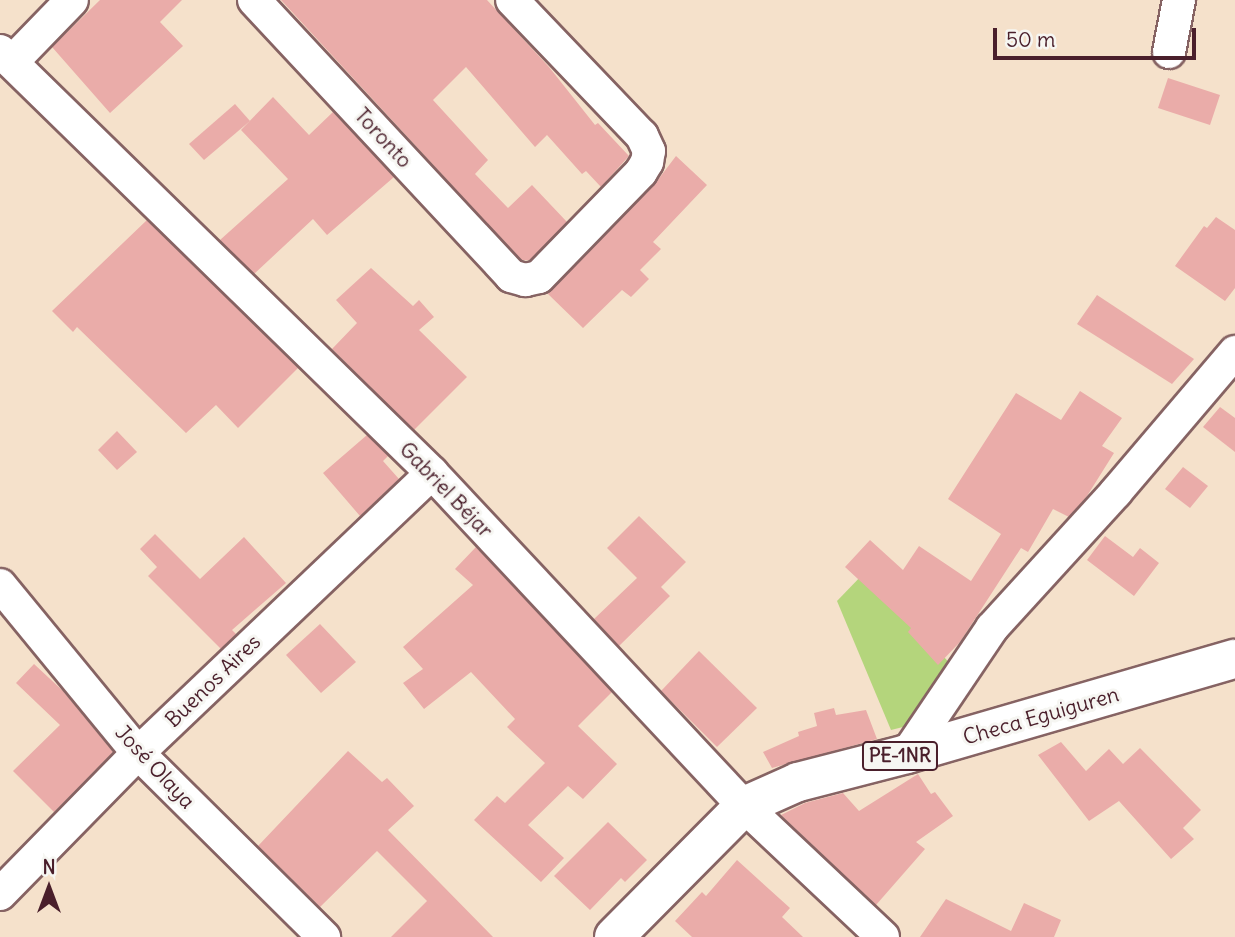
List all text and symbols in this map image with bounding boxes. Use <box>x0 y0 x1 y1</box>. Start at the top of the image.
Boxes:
scale bar <box>997 14 1200 58</box>
text: 50 m <box>1006 26 1055 53</box>
street label: Toronto <box>349 103 417 173</box>
street label: Gabriel Béjar <box>394 437 498 543</box>
street label: Buenos Aires <box>160 629 266 733</box>
street label: Checa Eguiguren <box>960 682 1122 750</box>
street label: José Olaya <box>110 720 200 814</box>
road number: PE-1NR <box>862 740 939 772</box>
north arrow <box>14 853 84 923</box>
text: N <box>42 855 56 879</box>

